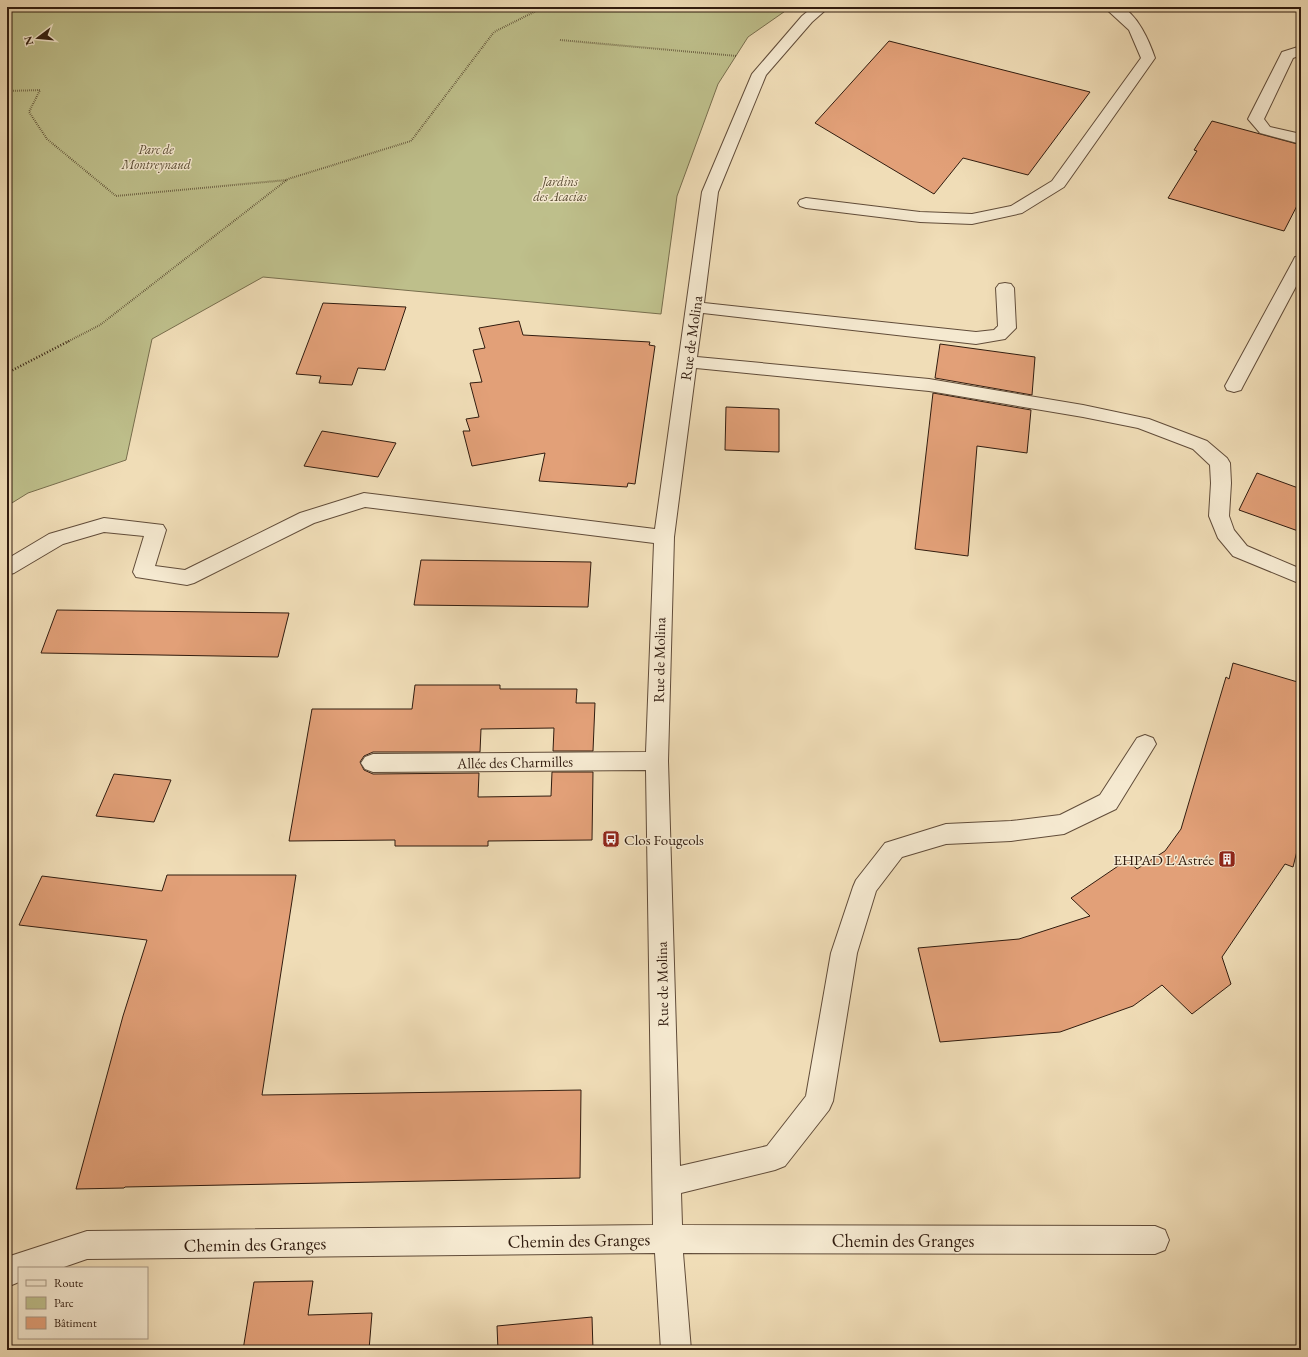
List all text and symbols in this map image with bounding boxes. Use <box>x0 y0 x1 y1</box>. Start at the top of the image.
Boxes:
north arrow <box>18 18 58 58</box>
text: N <box>20 34 36 47</box>
park label: Parc de Montreynaud <box>120 141 191 173</box>
park label: Jardins des Acacias <box>533 173 587 205</box>
street label: Rue de Molina <box>676 294 706 382</box>
street label: Rue de Molina <box>649 617 669 703</box>
street label: Allée des Charmilles <box>456 751 573 773</box>
bus stop icon: Clos Fougeols <box>601 829 621 849</box>
place label: Clos Fougeols <box>624 830 704 849</box>
building icon: EHPAD L'Astrée <box>1217 849 1237 869</box>
place label: EHPAD L'Astrée <box>1114 850 1214 869</box>
street label: Rue de Molina <box>652 941 672 1027</box>
street label: Chemin des Granges <box>507 1227 651 1253</box>
street label: Chemin des Granges <box>832 1229 974 1252</box>
street label: Chemin des Granges <box>183 1231 327 1257</box>
legend <box>18 1267 148 1339</box>
text: Route <box>54 1275 84 1291</box>
text: Parc <box>54 1295 74 1311</box>
text: Bâtiment <box>54 1315 97 1331</box>

